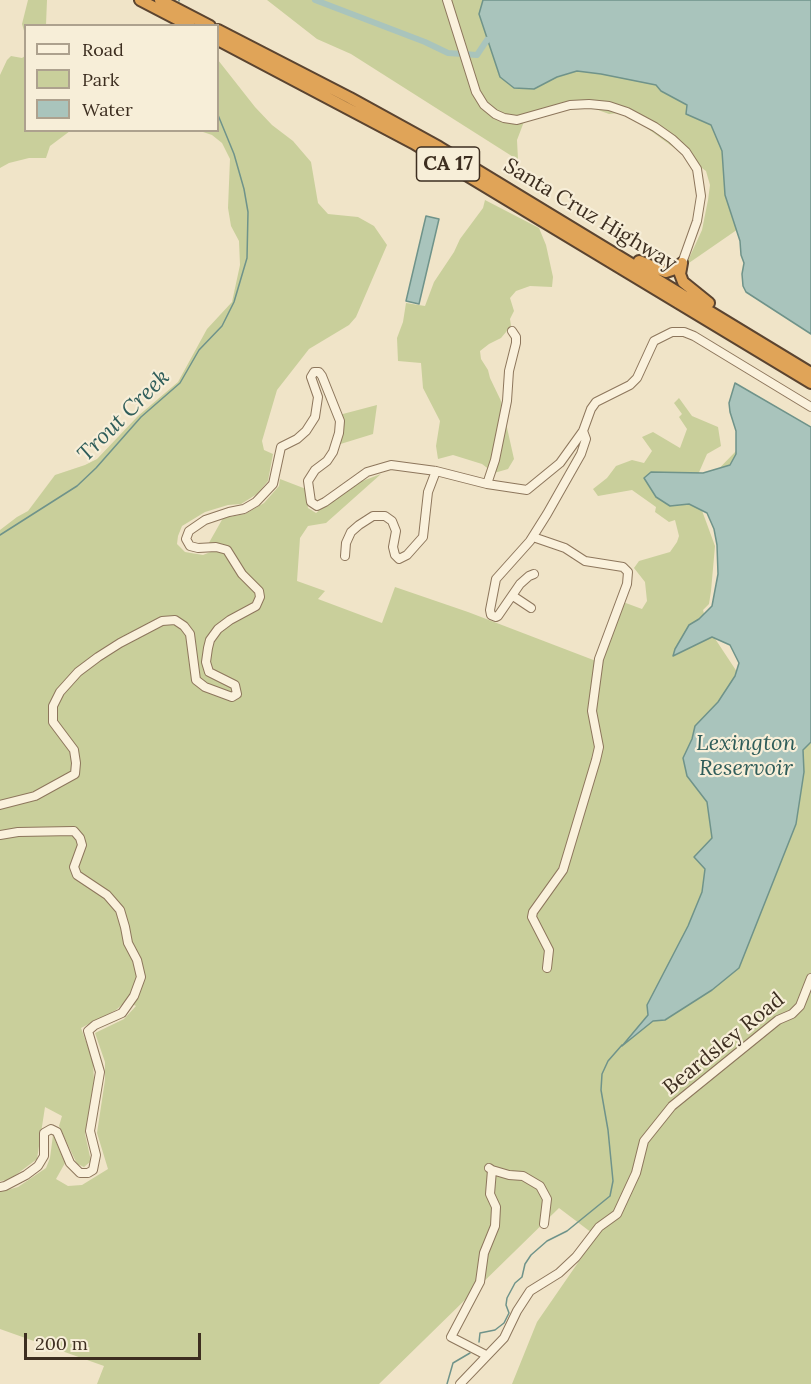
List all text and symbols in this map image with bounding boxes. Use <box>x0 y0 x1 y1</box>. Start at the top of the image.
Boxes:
legend <box>24 24 219 132</box>
text: Road <box>82 38 124 61</box>
text: Park <box>82 68 119 91</box>
text: Water <box>82 98 133 121</box>
road number: CA 17 <box>416 147 480 181</box>
street label: Santa Cruz Highway <box>499 153 681 277</box>
water label: Trout Creek <box>72 364 176 468</box>
water label: Lexington Reservoir <box>696 731 796 782</box>
street label: Beardsley Road <box>658 987 790 1101</box>
scale bar <box>27 1321 204 1359</box>
text: 200 m <box>35 1332 88 1355</box>

